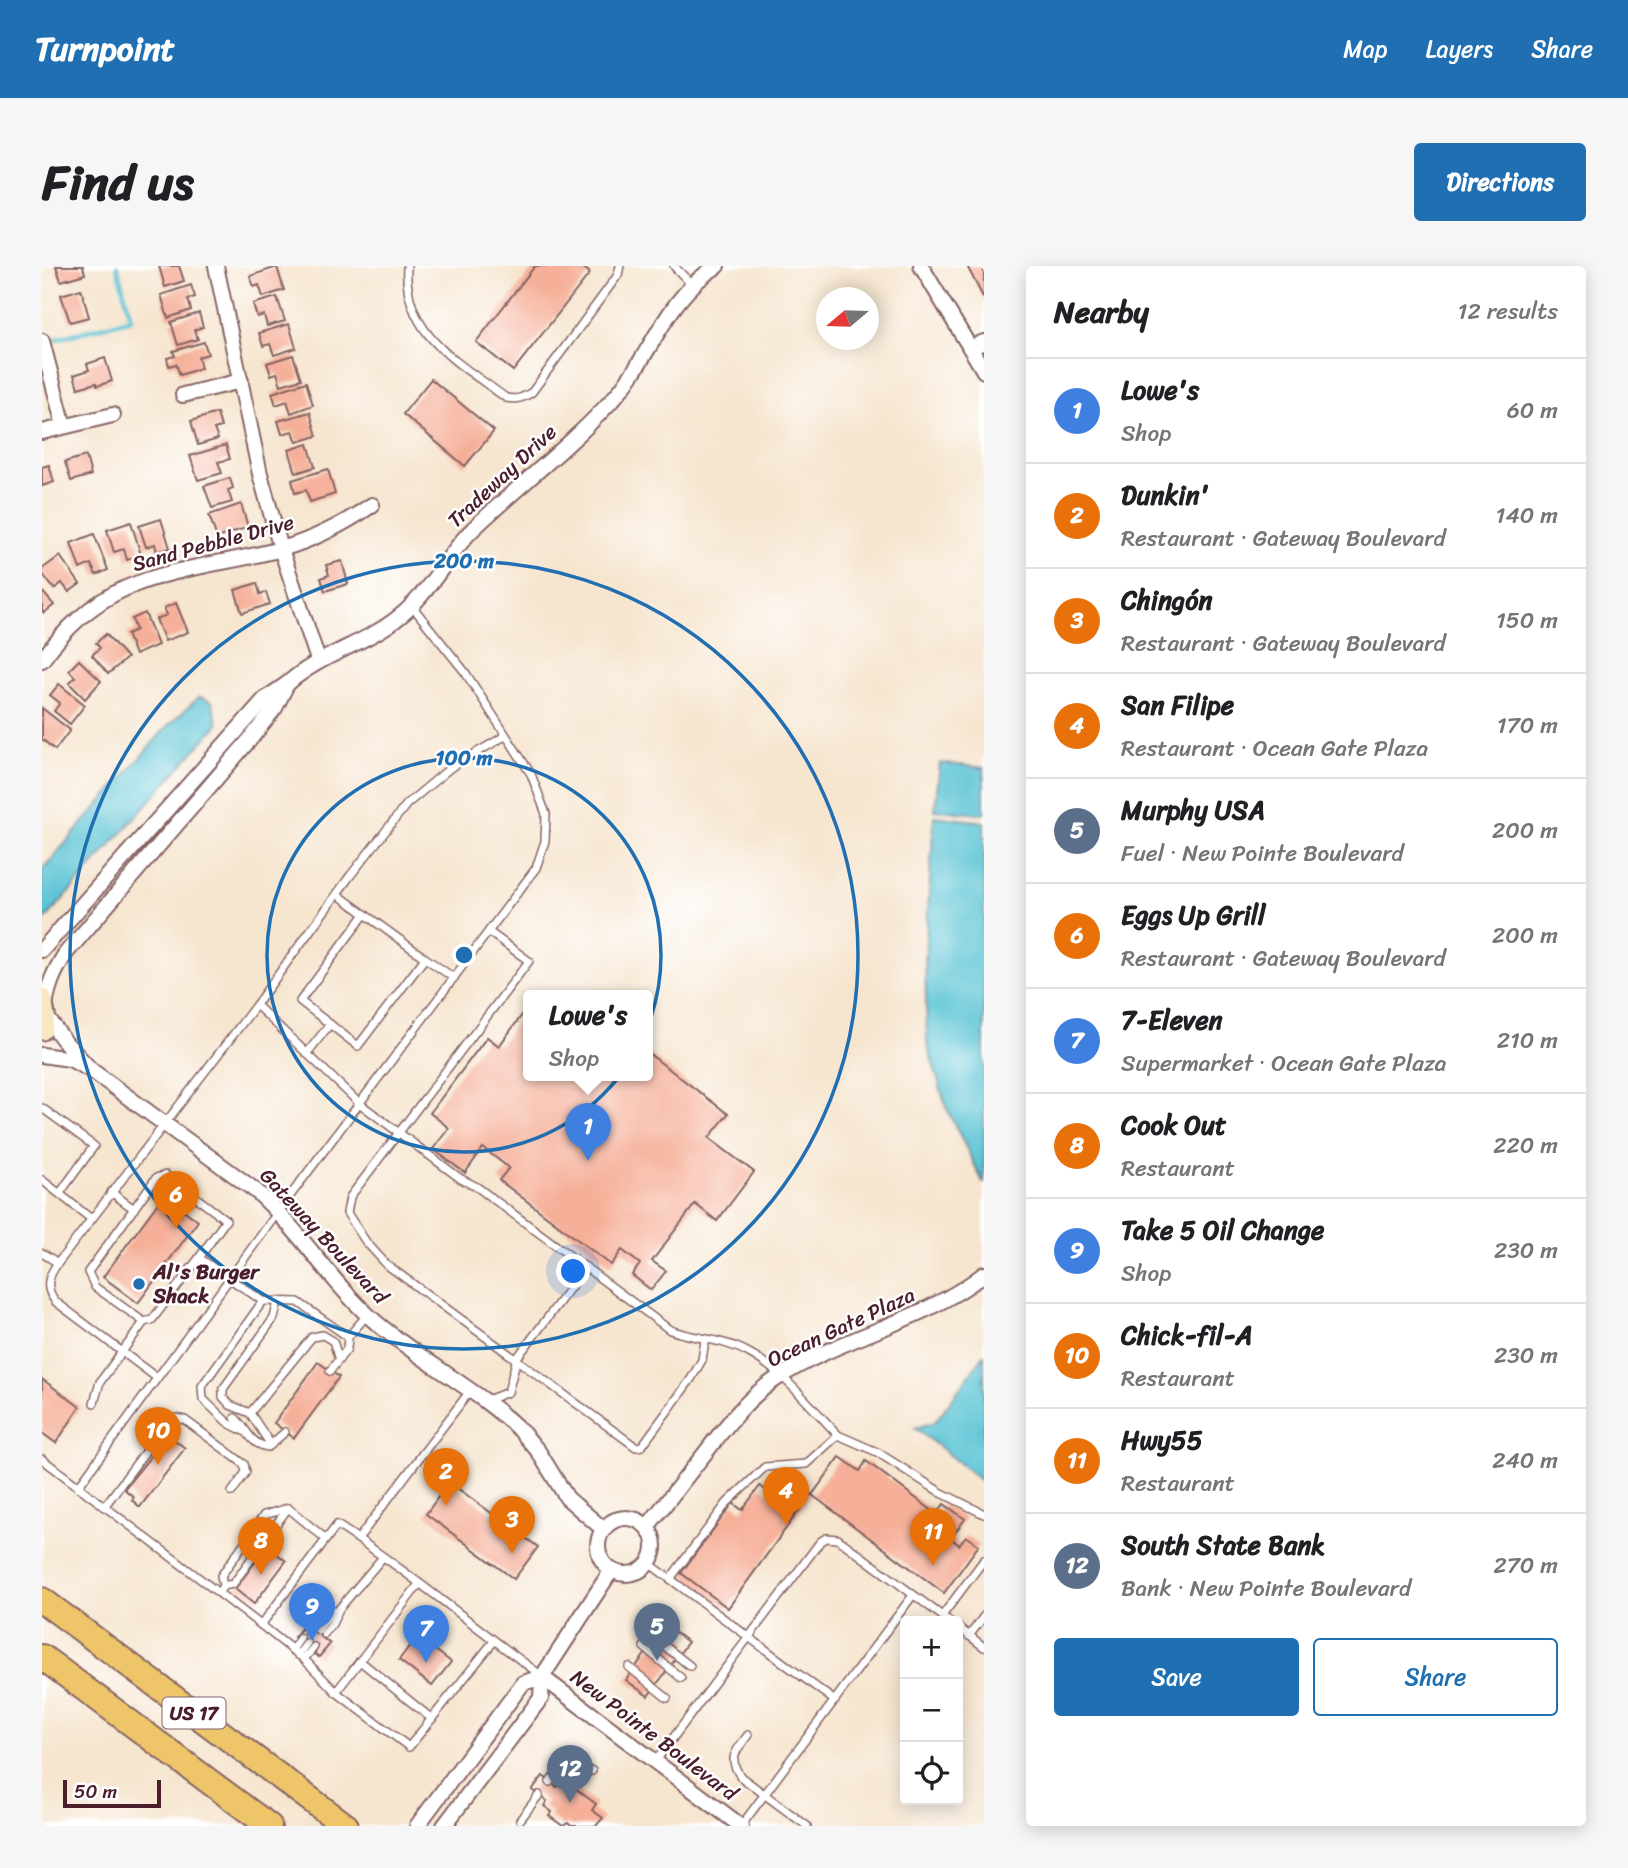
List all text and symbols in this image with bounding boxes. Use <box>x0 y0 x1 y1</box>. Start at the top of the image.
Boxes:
text: Turnpoint <box>35 20 175 78</box>
text: Map <box>1343 28 1388 70</box>
text: Layers <box>1426 28 1493 70</box>
text: Share <box>1531 28 1593 70</box>
text: Find us <box>42 139 194 226</box>
button: Directions <box>1414 143 1586 221</box>
text: Nearby <box>1054 285 1149 339</box>
north arrow <box>816 287 879 350</box>
text: 12 results <box>1458 291 1558 332</box>
text: Lowe's <box>1121 367 1199 413</box>
text: 1 <box>1072 390 1082 431</box>
text: 60 m <box>1507 390 1558 431</box>
text: Shop <box>1121 413 1171 454</box>
street label: Tradeway Drive <box>438 414 566 538</box>
text: Dunkin' <box>1121 472 1209 518</box>
text: 2 <box>1070 495 1084 536</box>
text: 140 m <box>1496 495 1558 536</box>
street label: Sand Pebble Drive <box>128 503 299 583</box>
text: Restaurant · Gateway Boulevard <box>1121 518 1446 559</box>
text: 200 m <box>433 542 495 580</box>
text: Chingón <box>1121 577 1212 623</box>
text: 3 <box>1071 600 1083 641</box>
text: 150 m <box>1496 600 1558 641</box>
text: Restaurant · Gateway Boulevard <box>1121 623 1446 664</box>
text: San Filipe <box>1121 682 1234 728</box>
text: 4 <box>1070 705 1084 746</box>
text: 170 m <box>1497 705 1558 746</box>
text: Restaurant · Ocean Gate Plaza <box>1121 728 1428 769</box>
text: 100 m <box>435 739 493 777</box>
text: Murphy USA <box>1121 787 1265 833</box>
text: 5 <box>1070 810 1084 851</box>
text: 200 m <box>1492 810 1558 851</box>
text: Fuel · New Pointe Boulevard <box>1121 833 1404 874</box>
text: Eggs Up Grill <box>1121 892 1265 938</box>
text: 6 <box>1070 915 1084 956</box>
text: 200 m <box>1492 915 1558 956</box>
text: Restaurant · Gateway Boulevard <box>1121 938 1446 979</box>
centre of rings <box>452 943 476 967</box>
popup <box>523 990 653 1081</box>
text: Lowe's <box>549 992 627 1038</box>
text: 7-Eleven <box>1121 997 1223 1043</box>
text: 7 <box>1070 1020 1084 1061</box>
text: 210 m <box>1497 1020 1558 1061</box>
text: Shop <box>549 1038 599 1079</box>
text: Supermarket · Ocean Gate Plaza <box>1121 1043 1446 1084</box>
text: Cook Out <box>1121 1102 1226 1148</box>
pin: 1 <box>565 1103 611 1161</box>
text: 8 <box>1070 1125 1084 1166</box>
text: 220 m <box>1493 1125 1558 1166</box>
text: Restaurant <box>1121 1148 1235 1189</box>
street label: Gateway Boulevard <box>250 1159 399 1315</box>
pin: 6 <box>153 1171 199 1229</box>
text: Take 5 Oil Change <box>1121 1207 1324 1253</box>
text: 9 <box>1070 1230 1084 1271</box>
text: 230 m <box>1494 1230 1558 1271</box>
place label: Al's Burger Shack <box>152 1253 261 1315</box>
text: Shop <box>1121 1253 1171 1294</box>
your location <box>556 1254 590 1288</box>
marker: Al's Burger Shack <box>131 1276 147 1292</box>
street label: Ocean Gate Plaza <box>761 1276 922 1378</box>
text: Chick-fil-A <box>1121 1312 1253 1358</box>
text: 10 <box>1065 1335 1089 1376</box>
text: 230 m <box>1494 1335 1558 1376</box>
text: Restaurant <box>1121 1358 1235 1399</box>
pin: 10 <box>135 1407 181 1465</box>
text: Hwy55 <box>1121 1417 1203 1463</box>
text: 11 <box>1067 1440 1087 1481</box>
text: 240 m <box>1492 1440 1558 1481</box>
pin: 2 <box>423 1448 469 1506</box>
text: Restaurant <box>1121 1463 1235 1504</box>
pin: 4 <box>763 1467 809 1525</box>
pin: 3 <box>489 1496 535 1554</box>
pin: 11 <box>910 1508 956 1566</box>
pin: 8 <box>238 1517 284 1575</box>
text: South State Bank <box>1121 1522 1325 1568</box>
text: 12 <box>1065 1545 1089 1586</box>
text: 270 m <box>1493 1545 1558 1586</box>
text: Bank · New Pointe Boulevard <box>1121 1568 1411 1609</box>
pin: 9 <box>289 1583 335 1641</box>
pin: 5 <box>634 1603 680 1661</box>
pin: 7 <box>403 1605 449 1663</box>
map controls <box>900 1616 963 1805</box>
button: + <box>900 1616 963 1679</box>
button: Save <box>1054 1638 1299 1716</box>
button: Share <box>1313 1638 1558 1716</box>
street label: New Pointe Boulevard <box>562 1659 748 1812</box>
button: − <box>900 1679 963 1742</box>
road number: US 17 <box>162 1698 226 1728</box>
button: locate <box>900 1742 963 1805</box>
pin: 12 <box>547 1745 593 1803</box>
text: 50 m <box>74 1775 117 1808</box>
scale bar <box>63 1777 161 1809</box>

